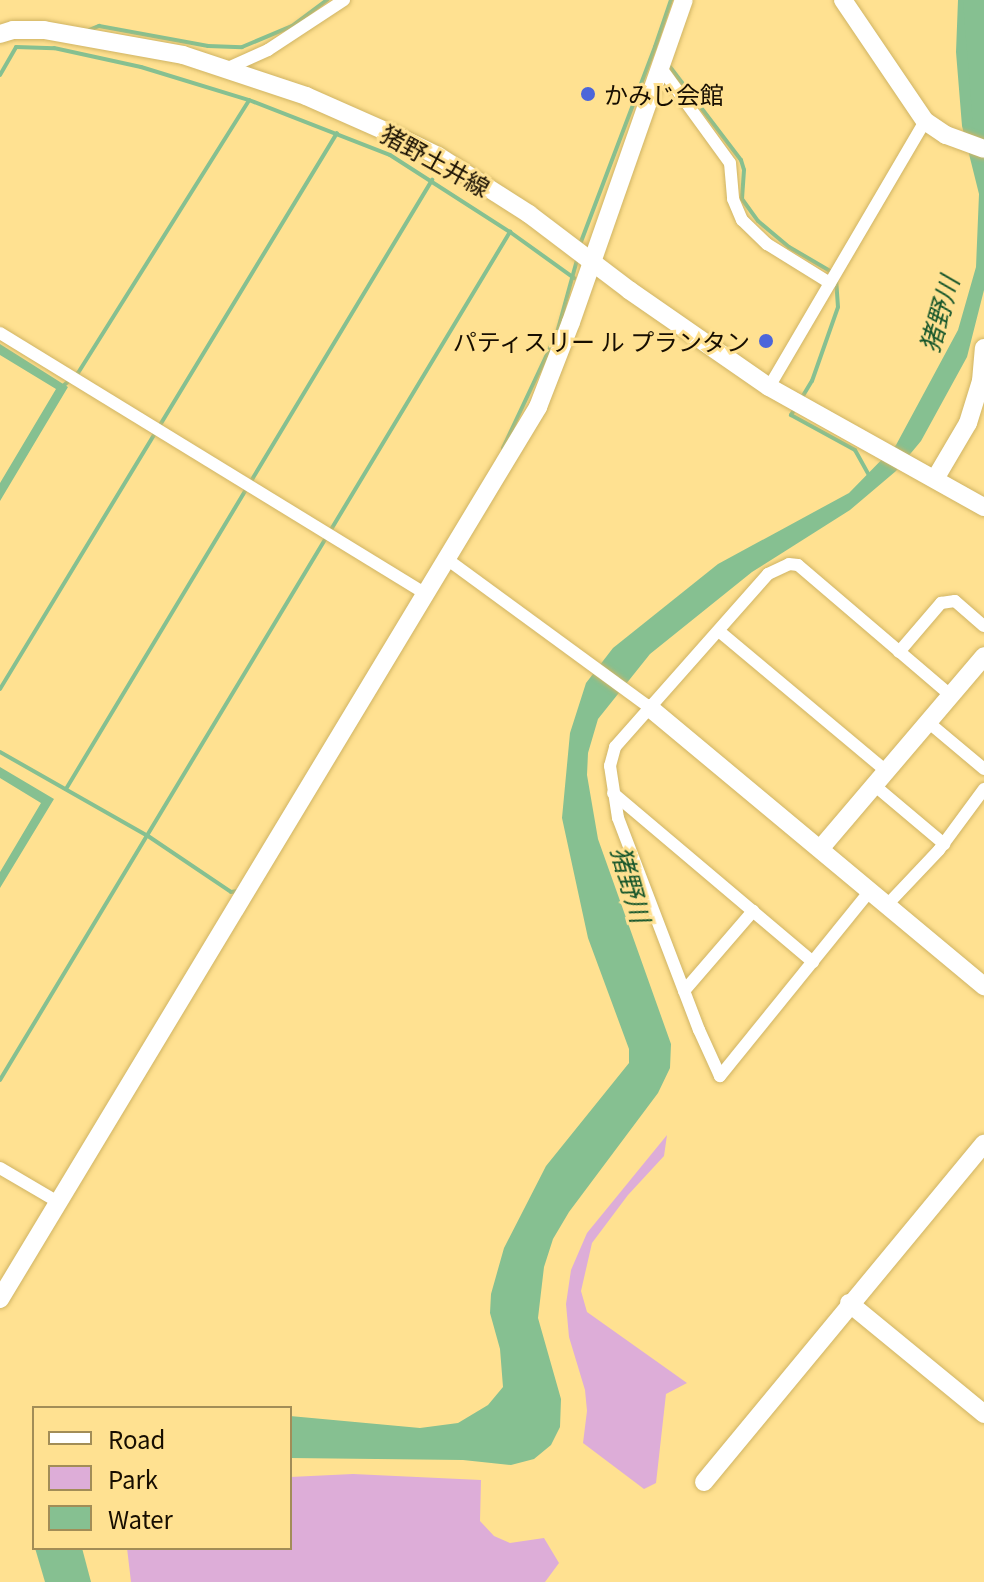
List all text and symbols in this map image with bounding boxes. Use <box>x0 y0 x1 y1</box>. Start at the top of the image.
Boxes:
place label: かみじ会館 <box>604 80 724 108</box>
marker: かみじ会館 <box>579 85 597 103</box>
street label: 猪野土井線 <box>377 118 495 202</box>
water label: 猪野川 <box>912 272 964 356</box>
place label: パティスリー ル プランタン <box>451 327 750 355</box>
marker: パティスリー ル プランタン <box>757 332 775 350</box>
water label: 猪野川 <box>606 842 658 926</box>
legend <box>32 1406 292 1550</box>
text: Road <box>108 1421 165 1456</box>
text: Park <box>108 1461 158 1496</box>
text: Water <box>108 1501 173 1536</box>

